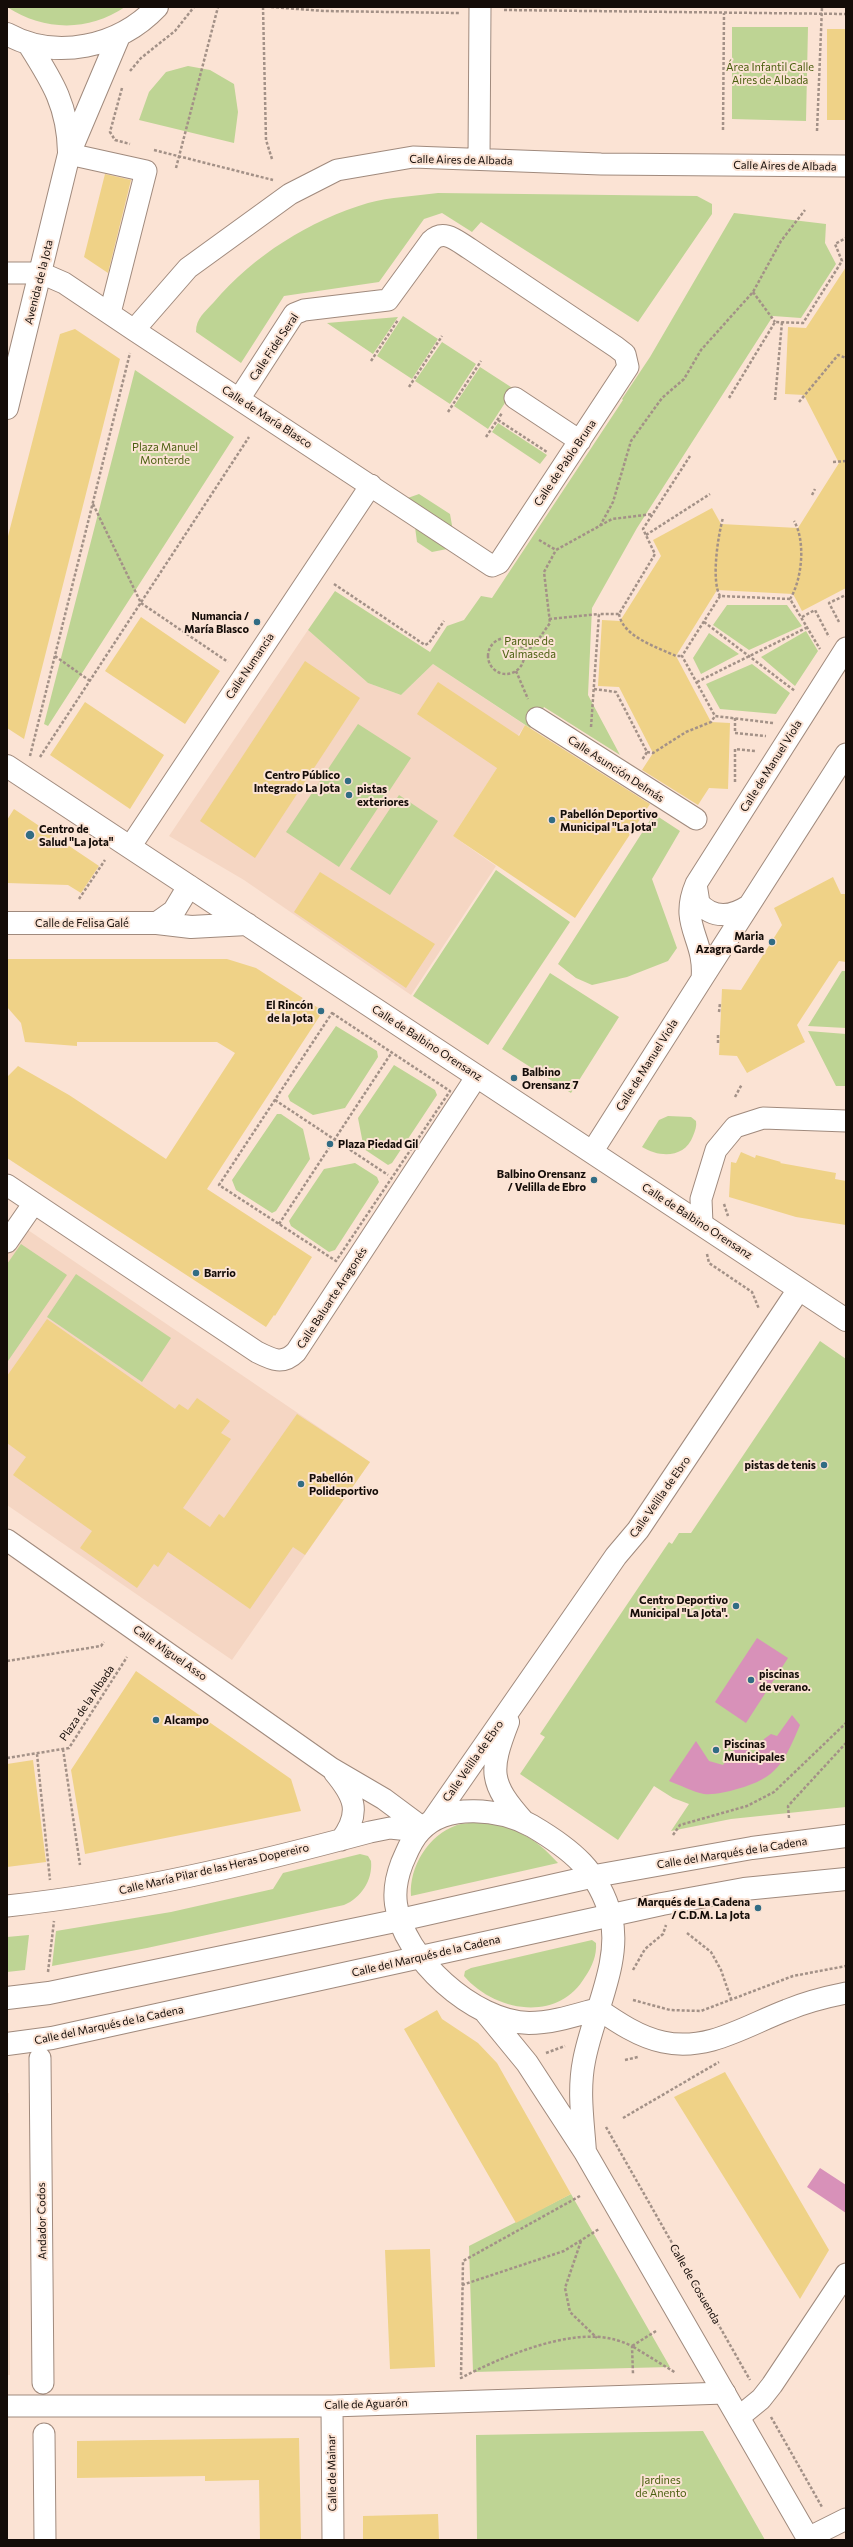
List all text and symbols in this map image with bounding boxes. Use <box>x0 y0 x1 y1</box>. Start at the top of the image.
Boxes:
park label: Área Infantil Calle Aires de Albada <box>726 60 814 86</box>
street label: Calle Aires de Albada <box>409 152 513 168</box>
street label: Calle Aires de Albada <box>733 158 837 174</box>
street label: Avenida de la Jota <box>22 238 56 326</box>
street label: Calle Fidel Seral <box>247 311 301 383</box>
street label: Calle de María Blasco <box>219 383 315 451</box>
street label: Calle de Pablo Bruna <box>531 417 599 509</box>
park label: Plaza Manuel Monterde <box>132 440 198 466</box>
place label: Numancia / María Blasco <box>184 609 249 635</box>
marker: Numancia / María Blasco <box>252 617 262 627</box>
street label: Calle Numancia <box>223 630 277 702</box>
park label: Parque de Valmaseda <box>502 634 556 660</box>
street label: Calle de Manuel Viola <box>737 718 805 814</box>
street label: Calle Asunción Delmás <box>565 733 667 805</box>
place label: Centro Público Integrado La Jota <box>254 768 340 794</box>
marker: Centro Público Integrado La Jota <box>343 776 353 786</box>
place label: pistas exteriores <box>357 782 409 808</box>
marker: pistas exteriores <box>344 790 354 800</box>
place label: Pabellón Deportivo Municipal "La Jota" <box>560 807 658 833</box>
marker: Pabellón Deportivo Municipal "La Jota" <box>547 815 557 825</box>
place label: Centro de Salud "La Jota" <box>39 822 114 848</box>
marker: Centro de Salud "La Jota" <box>24 829 36 841</box>
street label: Calle de Felisa Galé <box>35 916 129 930</box>
place label: Maria Azagra Garde <box>696 929 764 955</box>
marker: Maria Azagra Garde <box>767 937 777 947</box>
place label: El Rincón de la Jota <box>266 998 313 1024</box>
street label: Calle de Balbino Orensanz <box>369 1002 485 1084</box>
marker: El Rincón de la Jota <box>316 1006 326 1016</box>
street label: Calle de Manuel Viola <box>613 1017 681 1113</box>
place label: Balbino Orensanz 7 <box>522 1065 579 1091</box>
marker: Balbino Orensanz 7 <box>509 1073 519 1083</box>
place label: Plaza Piedad Gil <box>338 1137 418 1151</box>
marker: Plaza Piedad Gil <box>325 1139 335 1149</box>
place label: Balbino Orensanz / Velilla de Ebro <box>497 1167 586 1193</box>
marker: Balbino Orensanz / Velilla de Ebro <box>589 1175 599 1185</box>
street label: Calle de Balbino Orensanz <box>639 1180 755 1262</box>
street label: Calle Baluarte Aragonés <box>294 1245 370 1351</box>
place label: Barrio <box>204 1266 236 1280</box>
marker: Barrio <box>191 1268 201 1278</box>
street label: Calle Velilla de Ebro <box>627 1454 693 1540</box>
place label: pistas de tenis <box>744 1458 816 1472</box>
marker: pistas de tenis <box>819 1460 829 1470</box>
place label: Pabellón Polideportivo <box>309 1471 378 1497</box>
marker: Pabellón Polideportivo <box>296 1479 306 1489</box>
place label: Centro Deportivo Municipal "La Jota". <box>630 1593 728 1619</box>
marker: Centro Deportivo Municipal "La Jota". <box>731 1601 741 1611</box>
street label: Calle Miguel Asso <box>131 1623 209 1683</box>
street label: Plaza de la Albada <box>57 1663 117 1743</box>
place label: piscinas de verano. <box>759 1667 811 1693</box>
marker: piscinas de verano. <box>746 1675 756 1685</box>
place label: Alcampo <box>164 1713 209 1727</box>
marker: Alcampo <box>151 1715 161 1725</box>
street label: Calle Velilla de Ebro <box>440 1718 506 1804</box>
place label: Piscinas Municipales <box>724 1737 785 1763</box>
marker: Piscinas Municipales <box>711 1745 721 1755</box>
street label: Calle del Marqués de la Cadena <box>656 1835 808 1871</box>
street label: Calle María Pilar de las Heras Dopereiro <box>118 1841 310 1897</box>
place label: Marqués de La Cadena / C.D.M. La Jota <box>637 1895 750 1921</box>
marker: Marqués de La Cadena / C.D.M. La Jota <box>753 1903 763 1913</box>
street label: Calle del Marqués de la Cadena <box>350 1932 502 1980</box>
street label: Calle del Marqués de la Cadena <box>33 2003 185 2047</box>
street label: Andador Codos <box>35 2182 49 2260</box>
street label: Calle de Cosuenda <box>667 2242 723 2326</box>
street label: Calle de Aguarón <box>324 2396 408 2412</box>
street label: Calle de Mainar <box>325 2435 339 2511</box>
park label: Jardines de Anento <box>635 2473 687 2499</box>

